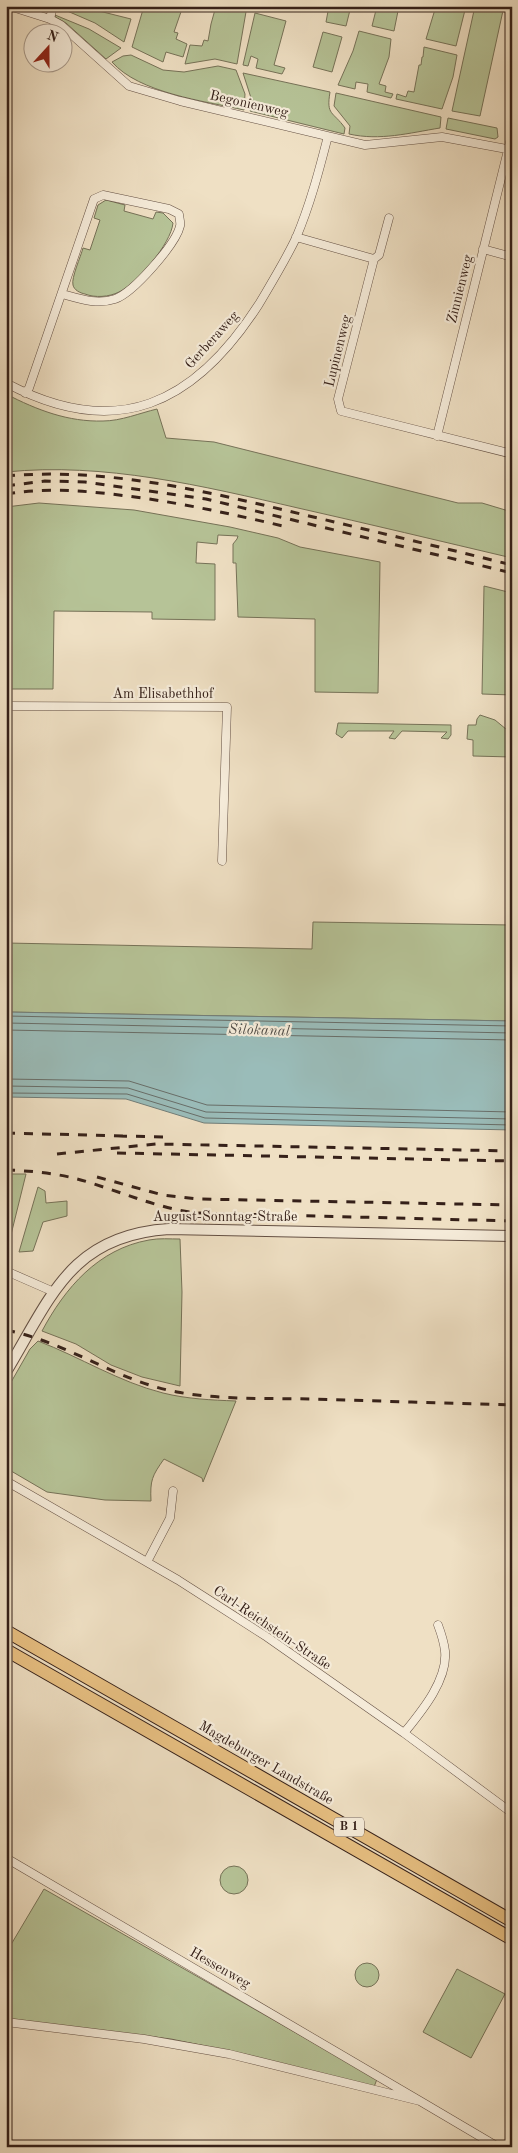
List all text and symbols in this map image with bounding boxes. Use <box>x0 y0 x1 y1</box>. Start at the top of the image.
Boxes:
north arrow <box>22 22 72 72</box>
text: N <box>45 28 60 45</box>
street label: Begonienweg <box>208 88 290 120</box>
street label: Zinnienweg <box>445 253 475 325</box>
street label: Gerberaweg <box>183 308 242 372</box>
street label: Lupinenweg <box>322 313 354 388</box>
street label: Am Elisabethhof <box>112 687 215 701</box>
water label: Silokanal <box>228 1022 291 1040</box>
street label: August-Sonntag-Straße <box>153 1210 297 1224</box>
street label: Carl-Reichstein-Straße <box>210 1583 334 1673</box>
street label: Magdeburger Landstraße <box>196 1719 336 1807</box>
road number: B 1 <box>334 1818 364 1836</box>
street label: Hessenweg <box>187 1945 253 1991</box>

